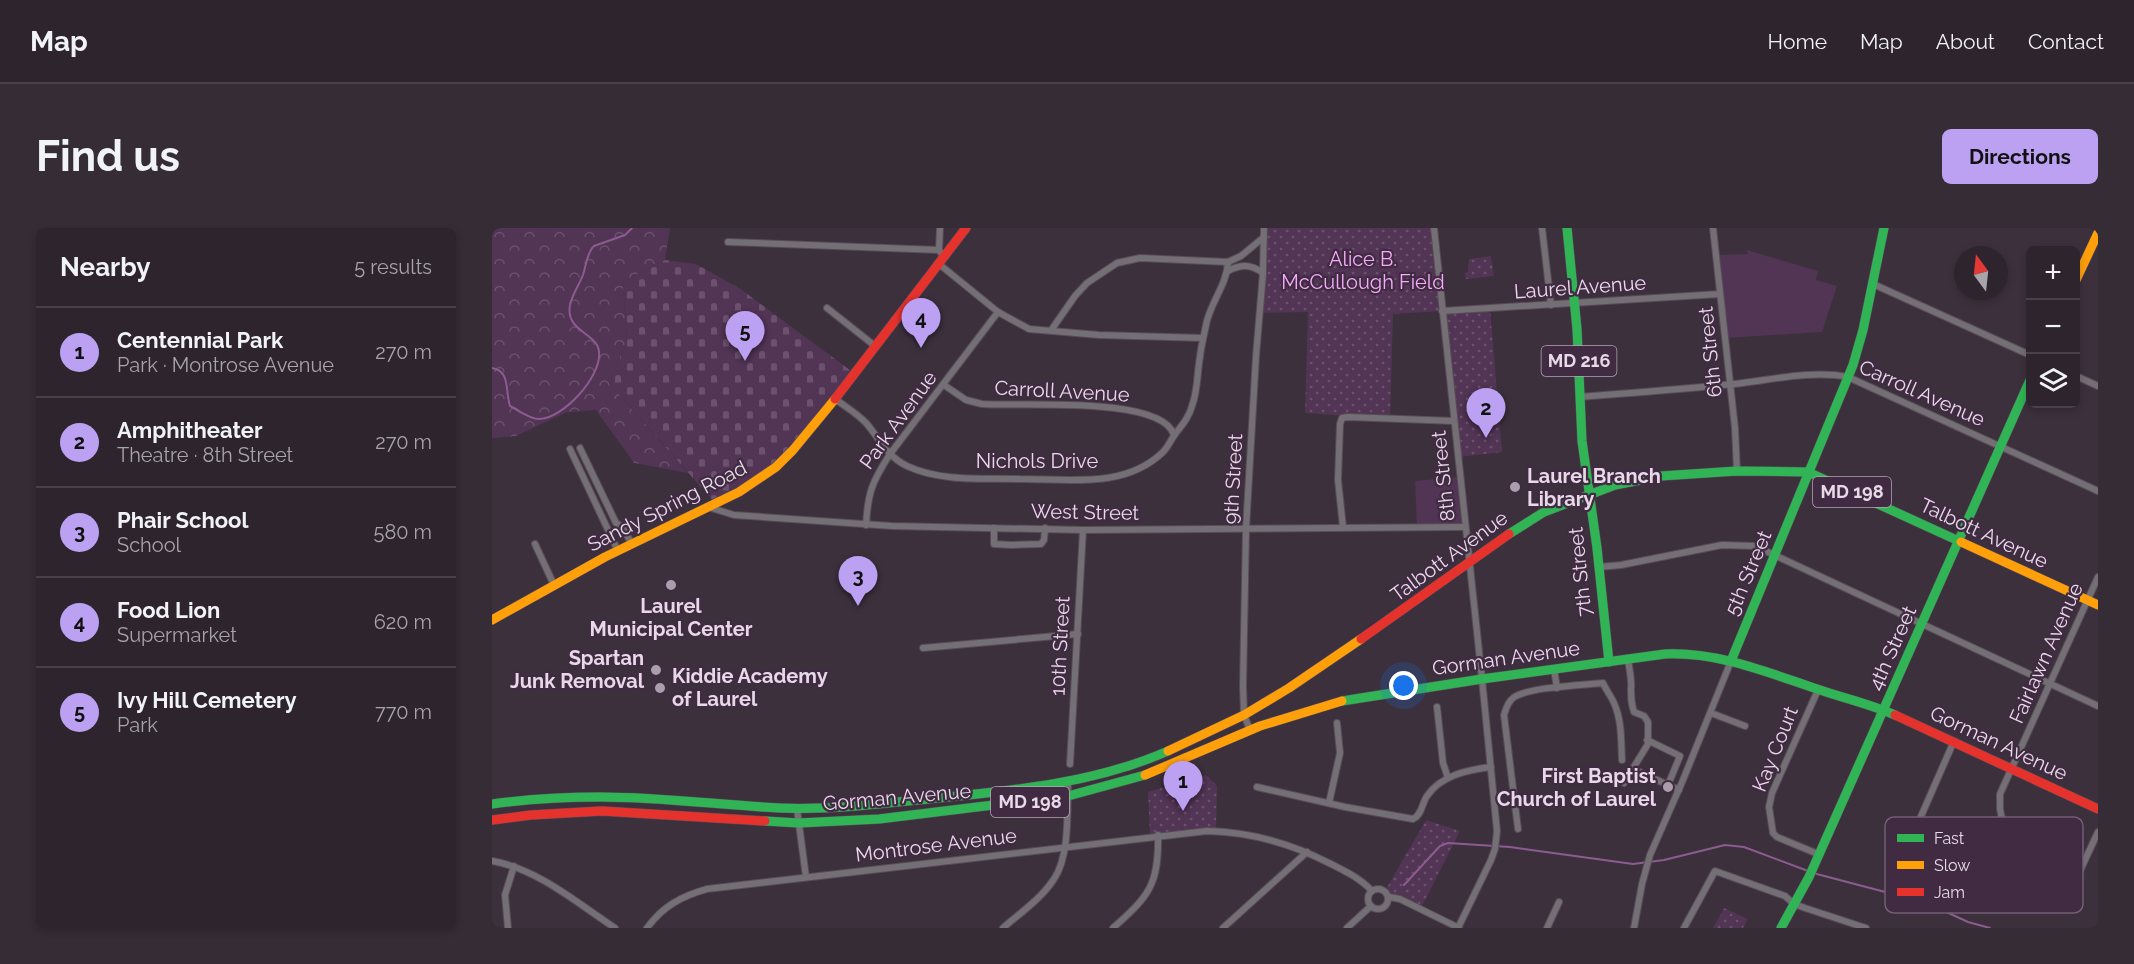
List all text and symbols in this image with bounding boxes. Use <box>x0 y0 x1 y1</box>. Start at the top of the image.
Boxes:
text: Map <box>30 25 88 58</box>
text: Home <box>1768 29 1827 54</box>
text: Map <box>1860 29 1903 54</box>
text: About <box>1936 29 1995 54</box>
text: Contact <box>2028 29 2104 54</box>
button: Directions <box>1942 129 2098 184</box>
text: Find us <box>36 132 180 181</box>
north arrow <box>1954 246 2008 300</box>
map controls <box>2026 246 2080 408</box>
button: + <box>2026 246 2080 300</box>
park label: Alice B. McCullough Field <box>1281 247 1445 294</box>
text: Nearby <box>60 252 150 282</box>
text: 5 results <box>354 255 432 279</box>
street label: Laurel Avenue <box>1513 270 1647 304</box>
pin: 4 <box>902 298 940 348</box>
button: − <box>2026 300 2080 354</box>
street label: 6th Street <box>1693 305 1727 398</box>
pin: 5 <box>726 312 764 361</box>
text: Centennial Park <box>117 327 283 353</box>
text: 1 <box>75 340 84 364</box>
text: 270 m <box>375 340 432 364</box>
road number: MD 216 <box>1542 346 1616 376</box>
text: Park · Montrose Avenue <box>117 353 334 377</box>
button: layers <box>2026 354 2080 408</box>
street label: Carroll Avenue <box>1855 355 1989 432</box>
street label: Park Avenue <box>854 366 942 474</box>
street label: Carroll Avenue <box>994 375 1130 407</box>
pin: 2 <box>1466 388 1506 438</box>
text: Amphitheater <box>117 417 263 443</box>
street label: 8th Street <box>1426 429 1460 522</box>
text: 2 <box>74 430 85 454</box>
text: 270 m <box>375 430 432 454</box>
street label: 9th Street <box>1219 433 1247 525</box>
text: Theatre · 8th Street <box>117 443 293 467</box>
street label: Nichols Drive <box>976 449 1098 473</box>
street label: Sandy Spring Road <box>583 455 751 557</box>
place label: Laurel Branch Library <box>1527 464 1661 511</box>
road number: MD 198 <box>1813 477 1891 507</box>
marker: Laurel Branch Library <box>1508 480 1522 494</box>
street label: Talbott Avenue <box>1916 493 2052 573</box>
street label: West Street <box>1031 499 1140 525</box>
street label: Talbott Avenue <box>1386 505 1512 606</box>
text: Phair School <box>117 507 248 533</box>
text: 3 <box>74 520 85 544</box>
text: 580 m <box>374 520 432 544</box>
street label: 7th Street <box>1563 526 1597 618</box>
street label: 5th Street <box>1719 527 1777 619</box>
text: School <box>117 533 181 557</box>
pin: 3 <box>838 556 878 606</box>
marker: Laurel Municipal Center <box>664 578 678 592</box>
street label: Fairlawn Avenue <box>2004 579 2088 727</box>
place label: Laurel Municipal Center <box>590 594 753 641</box>
street label: 10th Street <box>1045 595 1075 696</box>
text: Food Lion <box>117 597 220 623</box>
street label: 4th Street <box>1863 602 1921 694</box>
text: 4 <box>74 610 85 634</box>
text: 620 m <box>374 610 432 634</box>
text: Supermarket <box>117 623 237 647</box>
street label: Gorman Avenue <box>1431 636 1582 680</box>
place label: Spartan Junk Removal <box>510 646 645 693</box>
marker: Spartan Junk Removal <box>649 663 663 677</box>
place label: Kiddie Academy of Laurel <box>672 664 828 711</box>
your location <box>1389 671 1418 700</box>
marker: Kiddie Academy of Laurel <box>653 681 667 695</box>
text: Ivy Hill Cemetery <box>117 687 297 713</box>
text: 5 <box>74 700 85 724</box>
text: 770 m <box>375 700 432 724</box>
street label: Gorman Avenue <box>1926 701 2072 785</box>
street label: Kay Court <box>1747 702 1803 795</box>
text: Park <box>117 713 158 737</box>
pin: 1 <box>1164 762 1202 811</box>
place label: First Baptist Church of Laurel <box>1497 764 1657 811</box>
street label: Gorman Avenue <box>822 779 972 815</box>
marker: First Baptist Church of Laurel <box>1661 780 1675 794</box>
road number: MD 198 <box>991 787 1069 817</box>
legend <box>1885 817 2083 913</box>
street label: Montrose Avenue <box>854 823 1018 867</box>
text: Fast <box>1934 829 1965 848</box>
text: Slow <box>1934 856 1970 875</box>
text: Jam <box>1934 883 1965 902</box>

